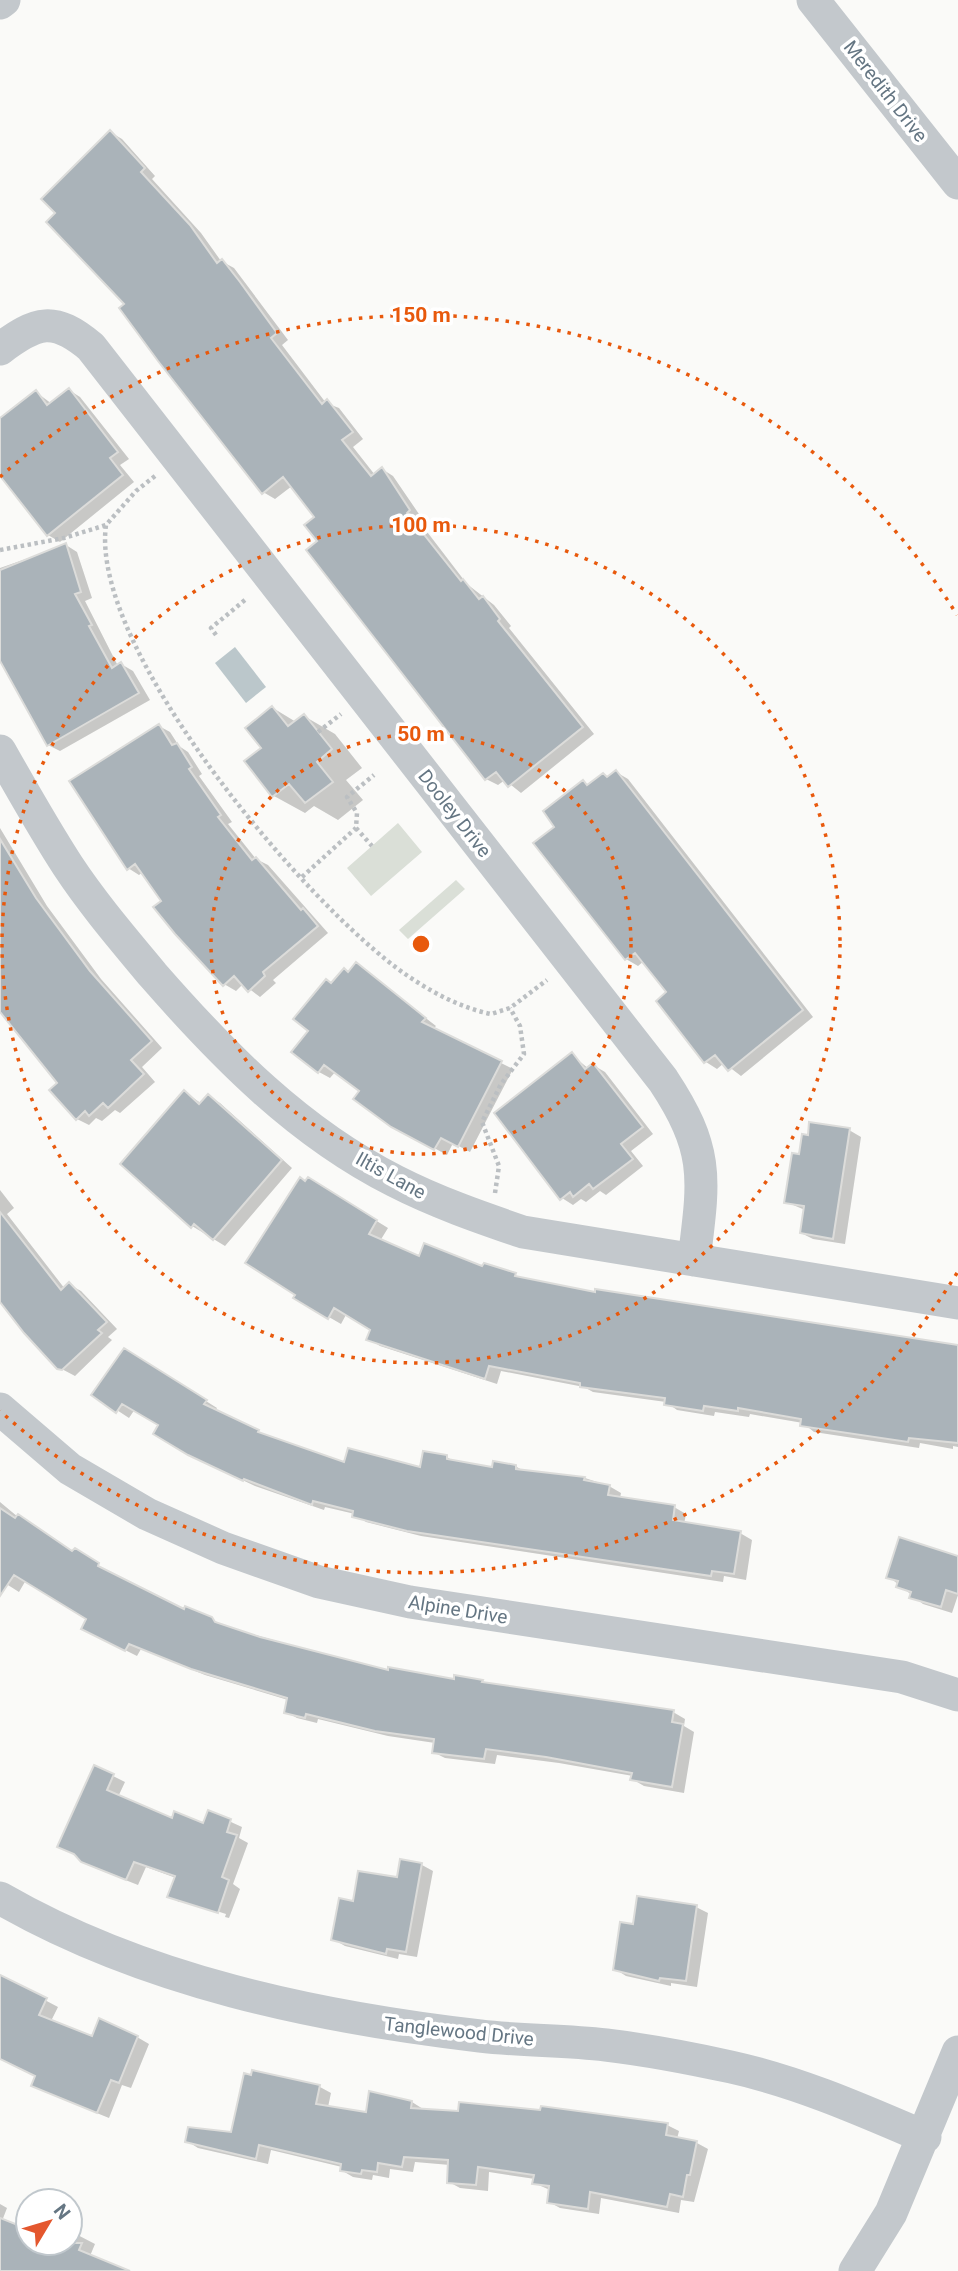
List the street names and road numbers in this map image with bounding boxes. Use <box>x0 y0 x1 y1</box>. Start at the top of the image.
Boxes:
street label: Meredith Drive <box>839 36 932 147</box>
street label: Dooley Drive <box>413 765 496 862</box>
street label: Iltis Lane <box>352 1147 430 1204</box>
street label: Alpine Drive <box>407 1590 509 1629</box>
street label: Tanglewood Drive <box>383 2012 535 2051</box>

